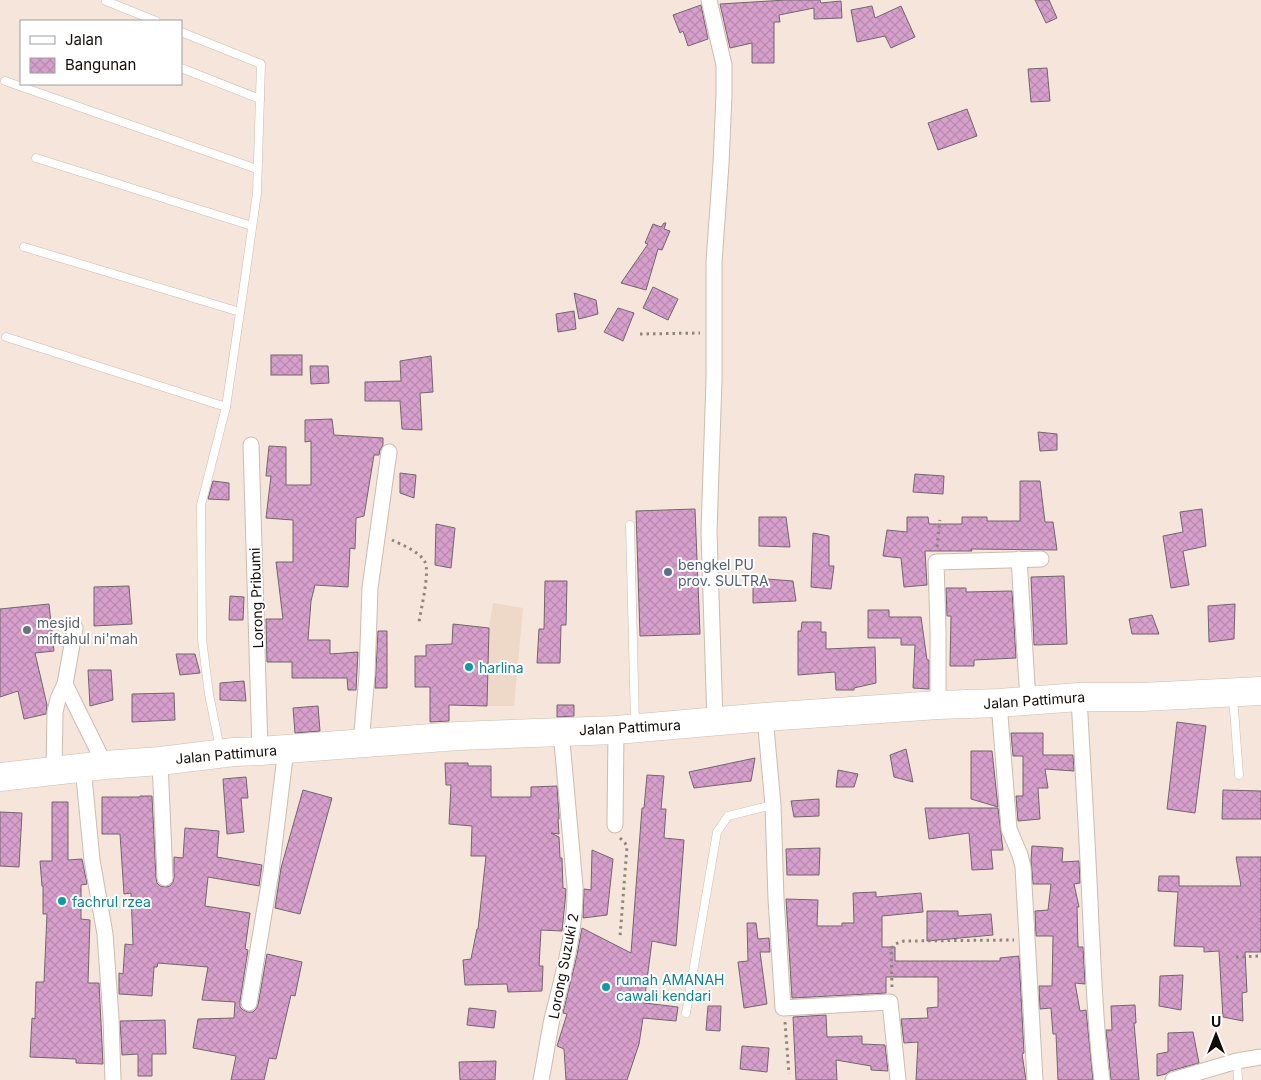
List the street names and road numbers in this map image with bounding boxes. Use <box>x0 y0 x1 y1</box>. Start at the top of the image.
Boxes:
street label: Lorong Pribumi <box>246 547 266 649</box>
street label: Jalan Pattimura <box>983 688 1085 712</box>
street label: Jalan Pattimura <box>579 716 681 738</box>
street label: Jalan Pattimura <box>174 741 278 767</box>
street label: Lorong Suzuki 2 <box>544 912 582 1020</box>

